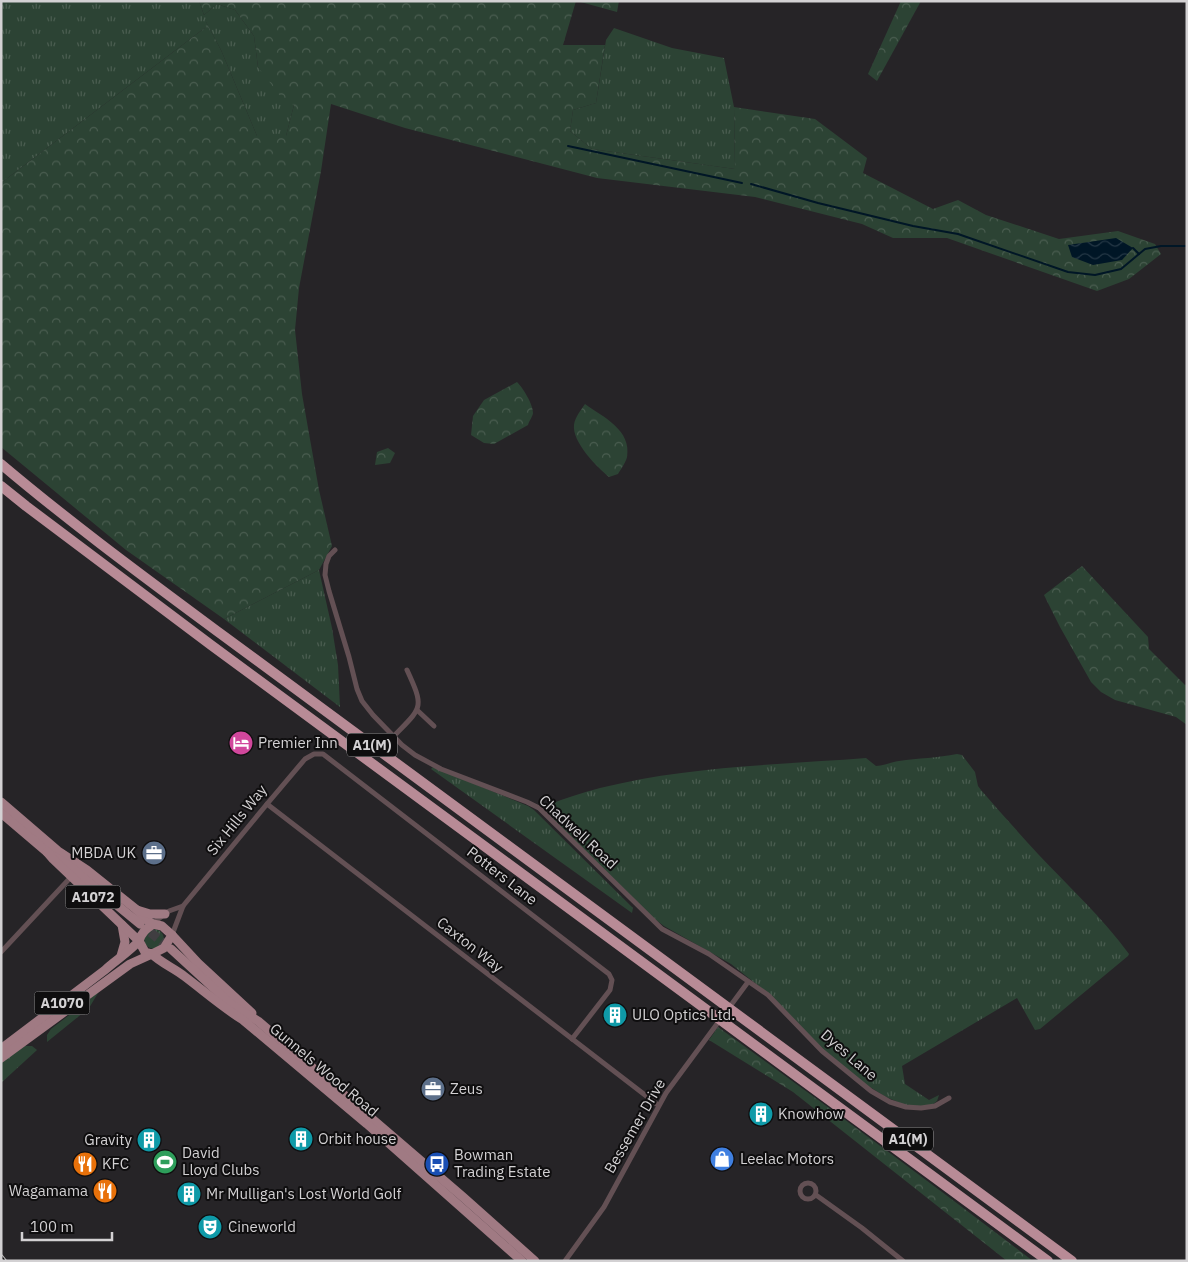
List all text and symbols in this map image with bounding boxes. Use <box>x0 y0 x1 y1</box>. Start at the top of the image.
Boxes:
hotel icon: Premier Inn <box>228 730 254 756</box>
place label: Premier Inn <box>258 733 338 752</box>
road number: A1(M) <box>347 734 397 756</box>
street label: Six Hills Way <box>202 780 271 859</box>
street label: Chadwell Road <box>535 790 622 873</box>
office icon: MBDA UK <box>141 840 167 866</box>
street label: Potters Lane <box>463 842 541 909</box>
place label: MBDA UK <box>71 843 136 862</box>
road number: A1072 <box>66 886 120 909</box>
street label: Caxton Way <box>433 913 508 977</box>
road number: A1070 <box>34 991 90 1014</box>
building icon: ULO Optics Ltd. <box>602 1002 628 1028</box>
place label: ULO Optics Ltd. <box>632 1005 735 1024</box>
street label: Gunnels Wood Road <box>266 1019 382 1121</box>
street label: Dyes Lane <box>817 1025 882 1084</box>
street label: Bessemer Drive <box>600 1075 669 1176</box>
office icon: Zeus <box>420 1076 446 1102</box>
place label: Zeus <box>450 1079 483 1098</box>
building icon: Knowhow <box>748 1101 774 1127</box>
place label: Knowhow <box>778 1104 845 1123</box>
building icon: Orbit house <box>288 1126 314 1152</box>
building icon: Gravity <box>136 1127 162 1153</box>
road number: A1(M) <box>883 1128 933 1150</box>
place label: Orbit house <box>318 1129 396 1148</box>
place label: Gravity <box>84 1130 133 1149</box>
place label: David Lloyd Clubs <box>182 1143 260 1179</box>
place label: Bowman Trading Estate <box>454 1145 550 1181</box>
shop icon: Leelac Motors <box>709 1146 735 1172</box>
sports icon: David Lloyd Clubs <box>152 1149 178 1175</box>
place label: Leelac Motors <box>740 1149 834 1168</box>
restaurant icon: KFC <box>72 1151 98 1177</box>
bus stop icon: Bowman Trading Estate <box>424 1151 450 1177</box>
place label: KFC <box>102 1154 129 1173</box>
restaurant icon: Wagamama <box>92 1178 118 1204</box>
place label: Wagamama <box>9 1181 88 1200</box>
building icon: Mr Mulligan's Lost World Golf <box>176 1181 202 1207</box>
place label: Mr Mulligan's Lost World Golf <box>206 1184 401 1203</box>
scale bar <box>22 1210 112 1242</box>
theatre icon: Cineworld <box>197 1214 223 1240</box>
text: 100 m <box>30 1217 74 1236</box>
place label: Cineworld <box>228 1217 296 1236</box>

